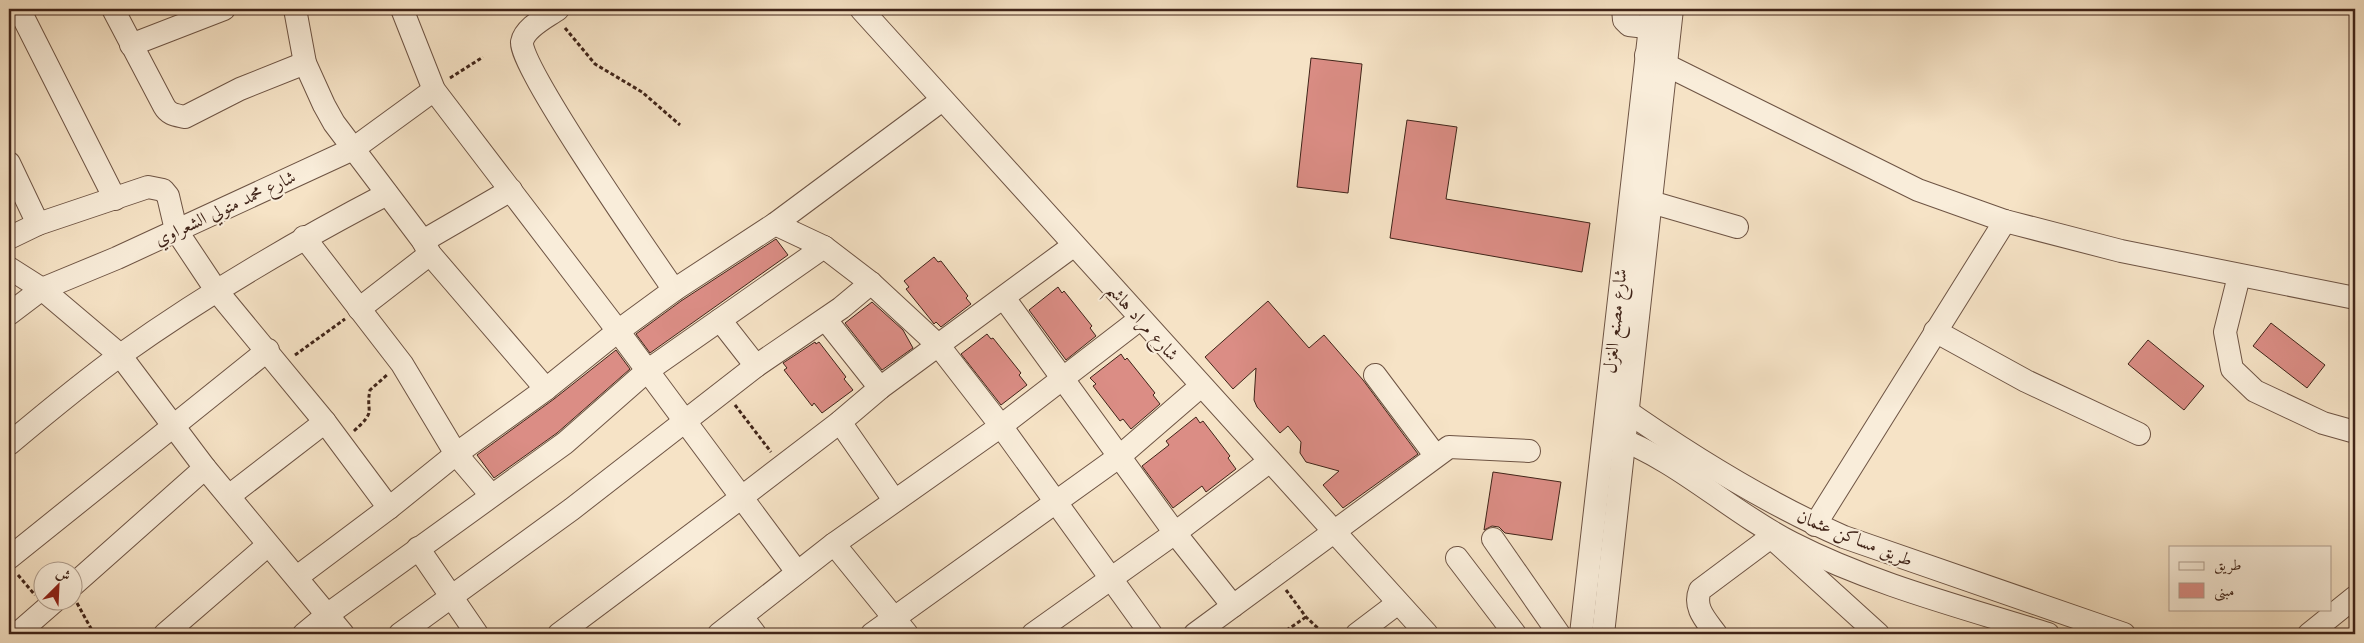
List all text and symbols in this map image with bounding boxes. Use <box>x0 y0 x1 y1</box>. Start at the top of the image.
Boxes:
street label: شارع محمد متولي الشعراوي <box>152 168 301 254</box>
street label: شارع مصنع الغزل <box>1602 268 1636 375</box>
street label: شارع مراد هاشم <box>1097 281 1181 370</box>
street label: طريق مساكن عثمان <box>1793 508 1915 572</box>
legend <box>2169 546 2332 610</box>
text: طريق <box>2214 559 2241 575</box>
north arrow <box>32 560 82 610</box>
text: ش <box>54 566 72 584</box>
text: مبنى <box>2214 585 2234 602</box>

